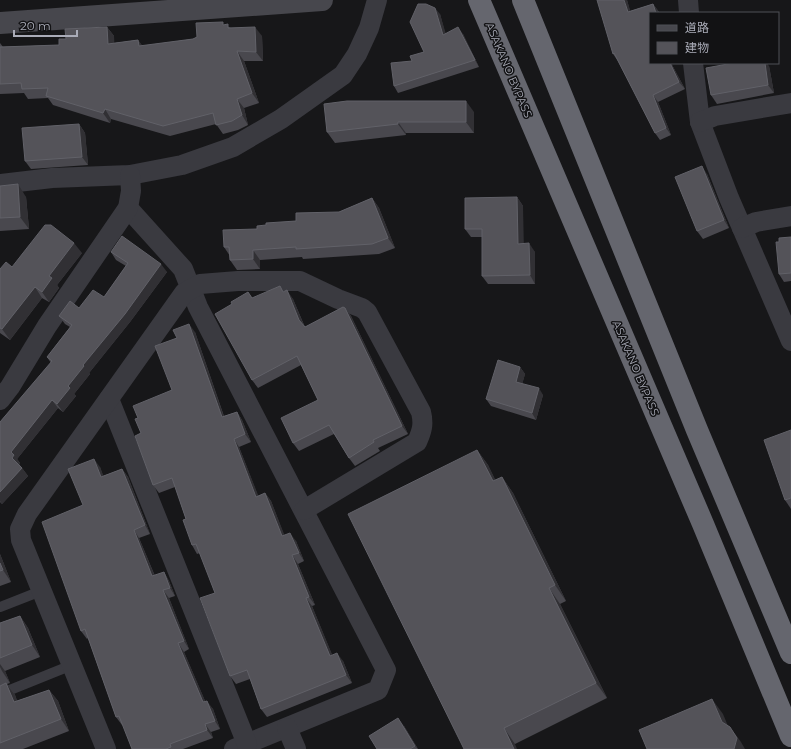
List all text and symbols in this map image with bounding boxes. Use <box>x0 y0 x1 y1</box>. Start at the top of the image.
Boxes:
scale bar <box>14 12 77 38</box>
legend <box>649 12 779 64</box>
text: 20 m <box>20 18 51 33</box>
street label: ASAKANO BYPASS <box>483 20 536 120</box>
text: 道路 <box>685 20 709 35</box>
text: 建物 <box>685 40 709 55</box>
street label: ASAKANO BYPASS <box>610 318 663 418</box>

